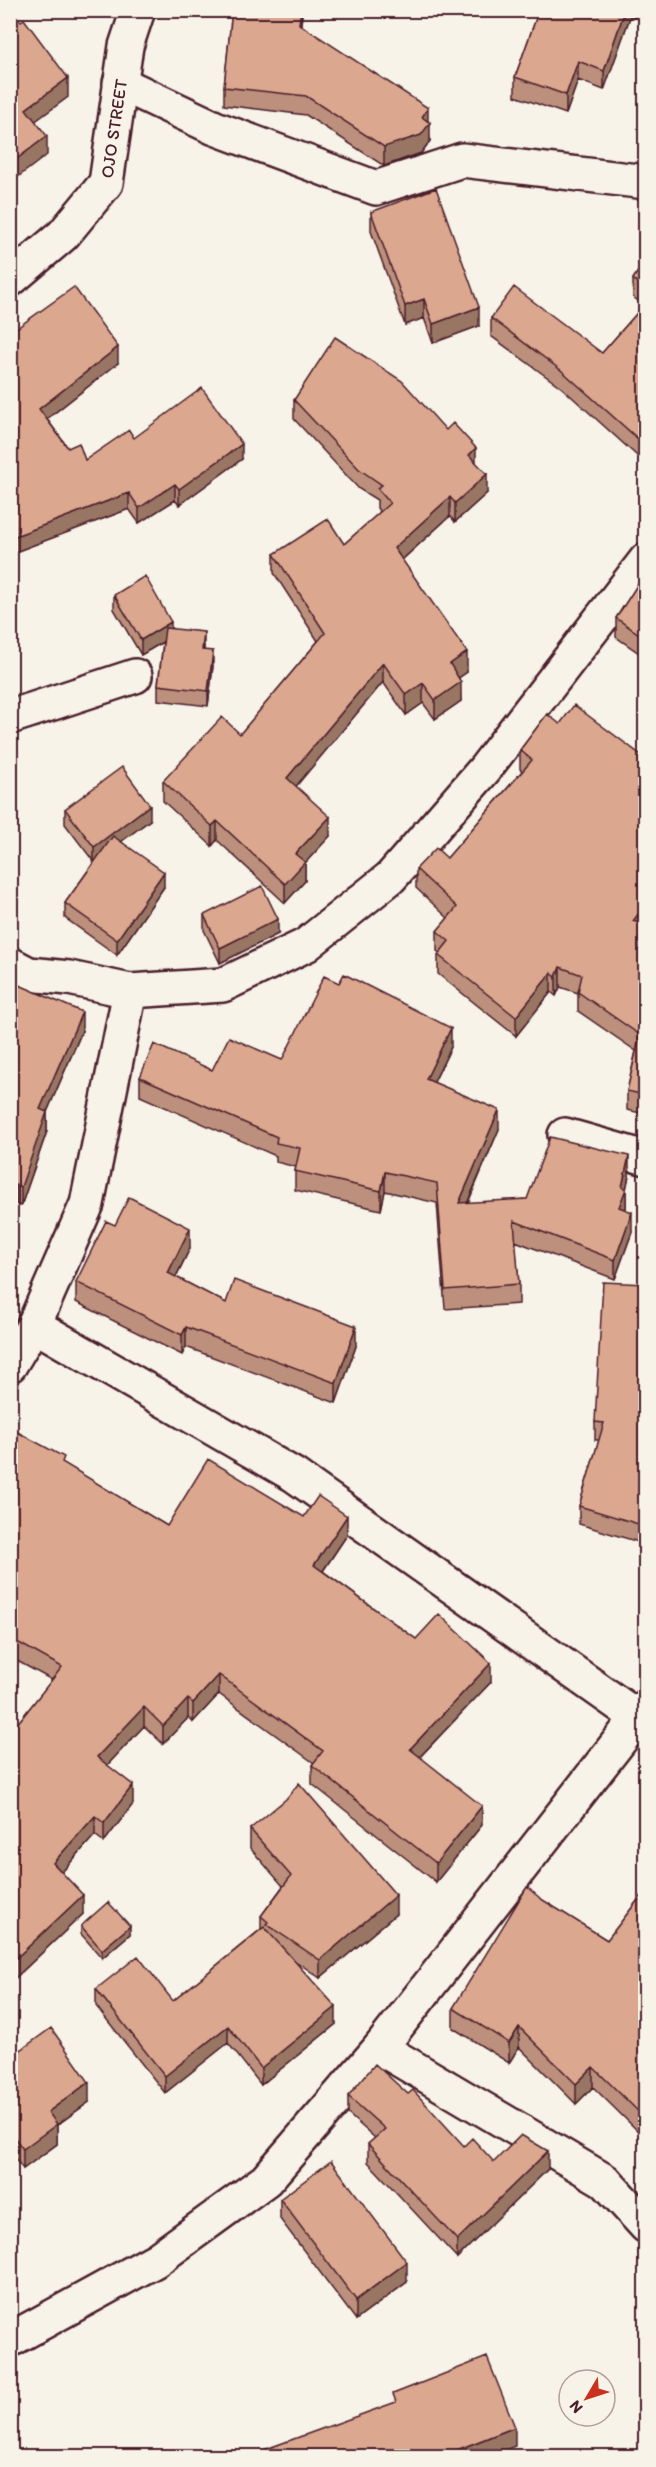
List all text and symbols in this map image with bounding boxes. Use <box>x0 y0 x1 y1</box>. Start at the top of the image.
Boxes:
street label: OJO STREET <box>96 77 132 180</box>
north arrow <box>557 2368 617 2428</box>
text: N <box>565 2397 587 2417</box>

